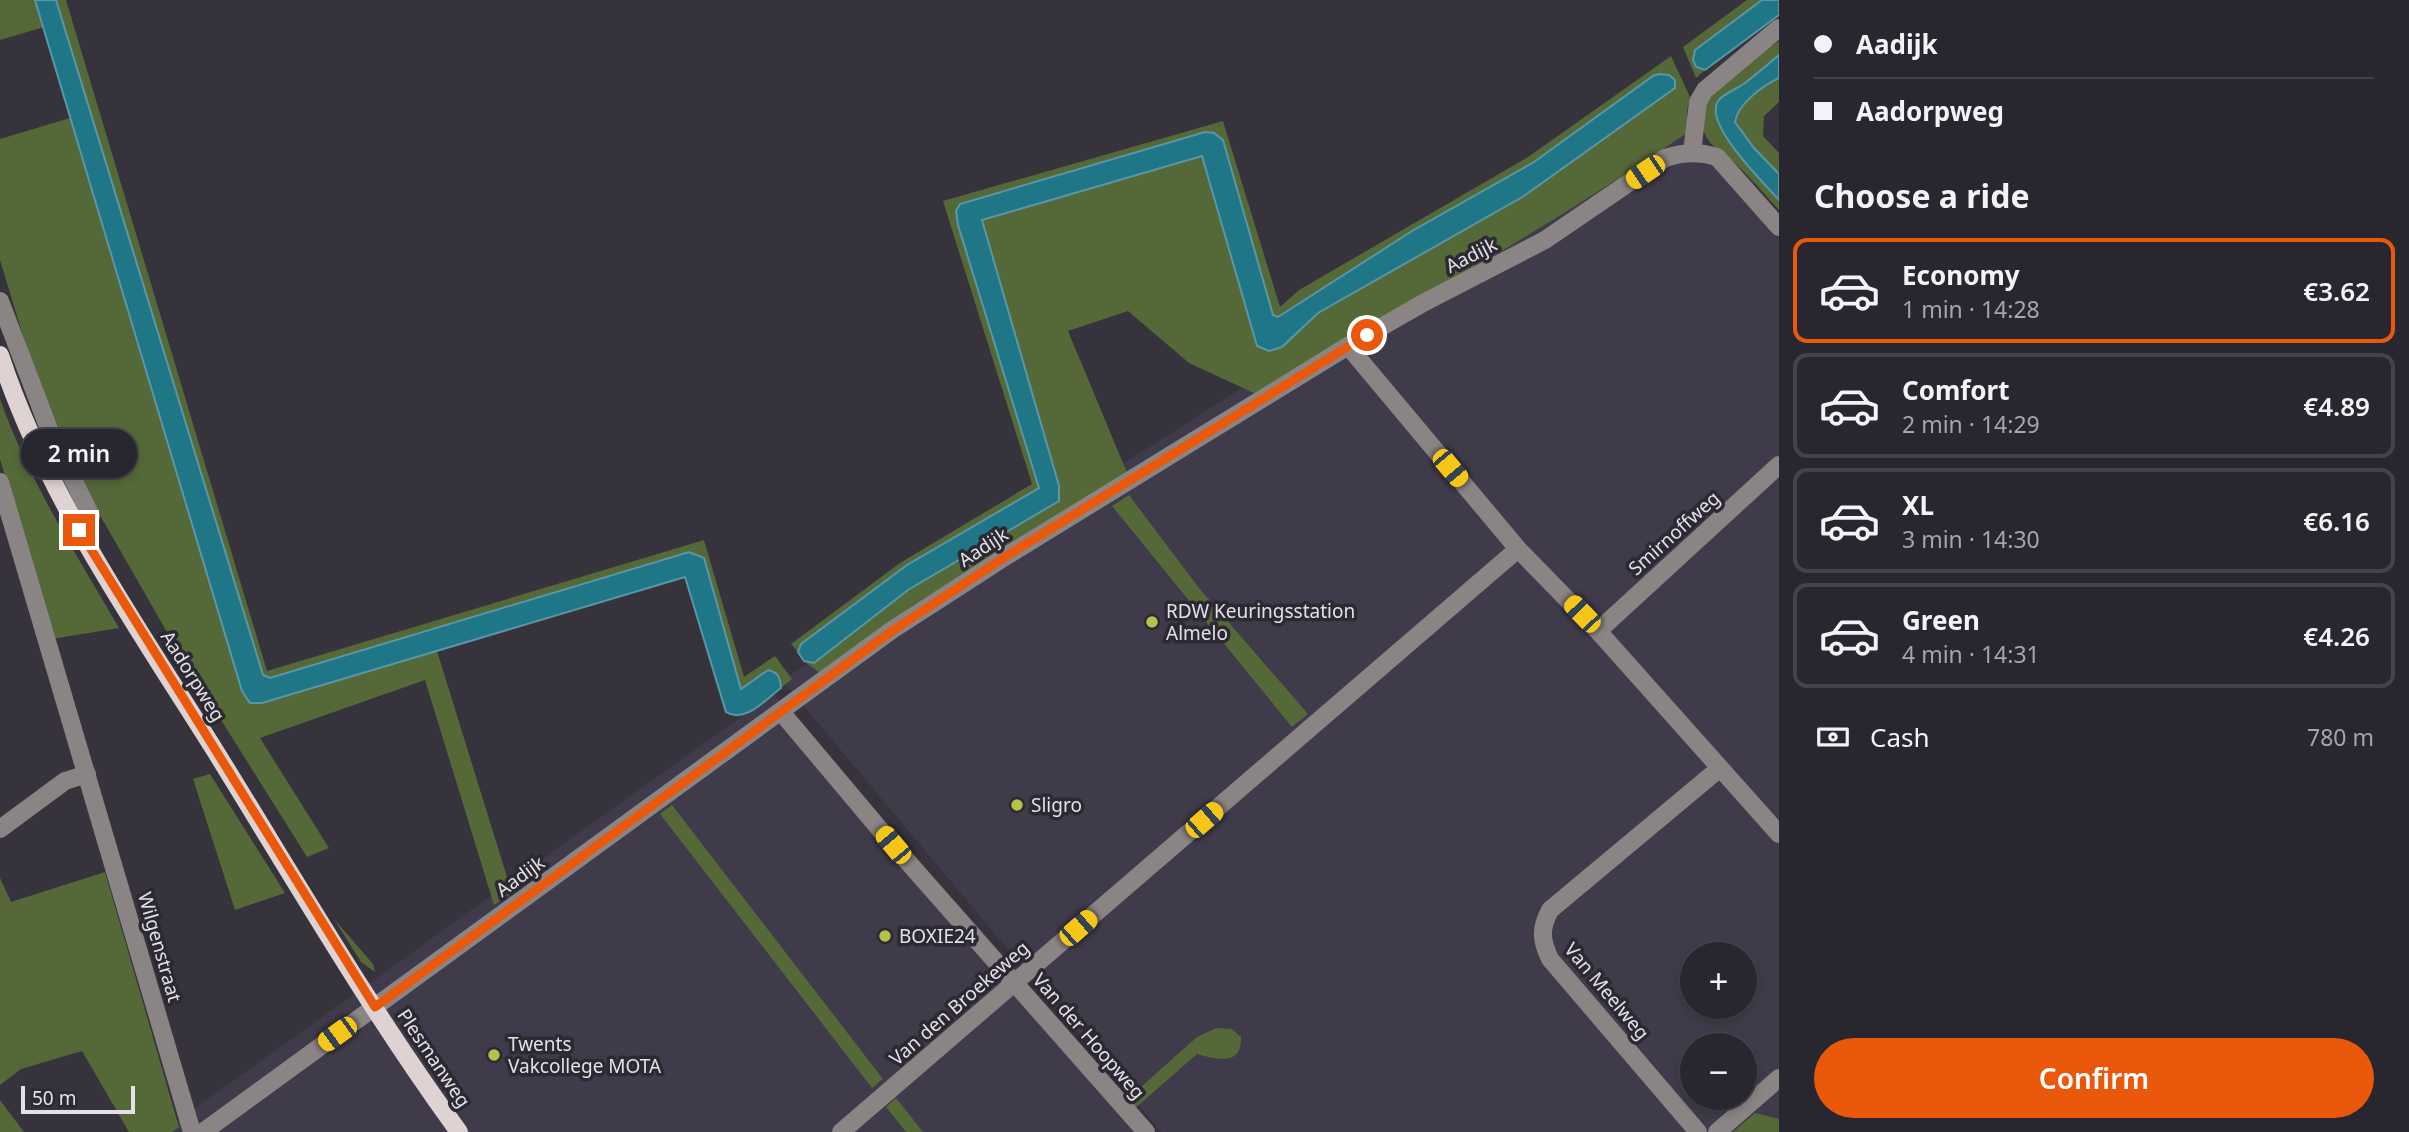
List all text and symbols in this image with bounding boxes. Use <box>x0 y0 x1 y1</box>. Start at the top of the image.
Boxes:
text: Aadijk <box>1856 26 1938 62</box>
text: Aadorpweg <box>1856 93 2004 129</box>
car <box>1622 152 1669 192</box>
text: Choose a ride <box>1814 174 2030 217</box>
street label: Aadijk <box>1441 231 1501 279</box>
text: Economy <box>1902 257 2020 293</box>
icon: car <box>1818 259 1881 322</box>
text: €3.62 <box>2303 273 2370 309</box>
text: 1 min · 14:28 <box>1902 293 2040 325</box>
route start <box>1351 319 1383 351</box>
text: Comfort <box>1902 372 2010 408</box>
icon: car <box>1818 374 1881 437</box>
text: €4.89 <box>2303 388 2370 424</box>
text: 2 min · 14:29 <box>1902 408 2040 440</box>
callout: 2 min <box>21 428 137 477</box>
text: 2 min <box>48 437 110 469</box>
car <box>1429 445 1472 491</box>
street label: Smirnoffweg <box>1623 485 1725 581</box>
text: XL <box>1902 487 1934 523</box>
icon: car <box>1818 489 1881 552</box>
text: €6.16 <box>2303 503 2370 539</box>
route end <box>63 514 95 546</box>
street label: Aadijk <box>953 521 1013 573</box>
text: 3 min · 14:30 <box>1902 523 2040 555</box>
car <box>1560 592 1605 636</box>
place label: RDW Keuringsstation Almelo <box>1166 598 1355 646</box>
text: Green <box>1902 602 1980 638</box>
icon: car <box>1818 604 1881 667</box>
marker: RDW Keuringsstation Almelo <box>1144 614 1160 630</box>
text: €4.26 <box>2303 618 2370 654</box>
street label: Aadorpweg <box>155 626 231 726</box>
text: 4 min · 14:31 <box>1902 638 2040 670</box>
icon: cash <box>1814 718 1852 756</box>
text: Cash <box>1870 719 1930 755</box>
text: 780 m <box>2307 721 2374 753</box>
place label: Sligro <box>1031 792 1082 818</box>
marker: Sligro <box>1009 797 1025 813</box>
car <box>1182 798 1227 842</box>
car <box>872 822 915 868</box>
street label: Aadijk <box>490 849 550 903</box>
street label: Wilgenstraat <box>132 889 188 1005</box>
car <box>1056 906 1101 950</box>
place label: BOXIE24 <box>899 923 976 949</box>
marker: BOXIE24 <box>877 928 893 944</box>
street label: Van den Broekeweg <box>884 935 1034 1071</box>
street label: Van Meelweg <box>1559 937 1655 1045</box>
map controls <box>1680 942 1757 1110</box>
button: + <box>1680 942 1757 1019</box>
street label: Van der Hoopweg <box>1027 967 1151 1105</box>
street label: Plesmanweg <box>391 1004 477 1112</box>
car <box>314 1013 361 1055</box>
place label: Twents Vakcollege MOTA <box>508 1031 662 1079</box>
button: − <box>1680 1033 1757 1110</box>
button: Confirm <box>1814 1038 2374 1118</box>
marker: Twents Vakcollege MOTA <box>486 1047 502 1063</box>
scale bar <box>21 1083 135 1115</box>
text: 50 m <box>32 1085 76 1111</box>

